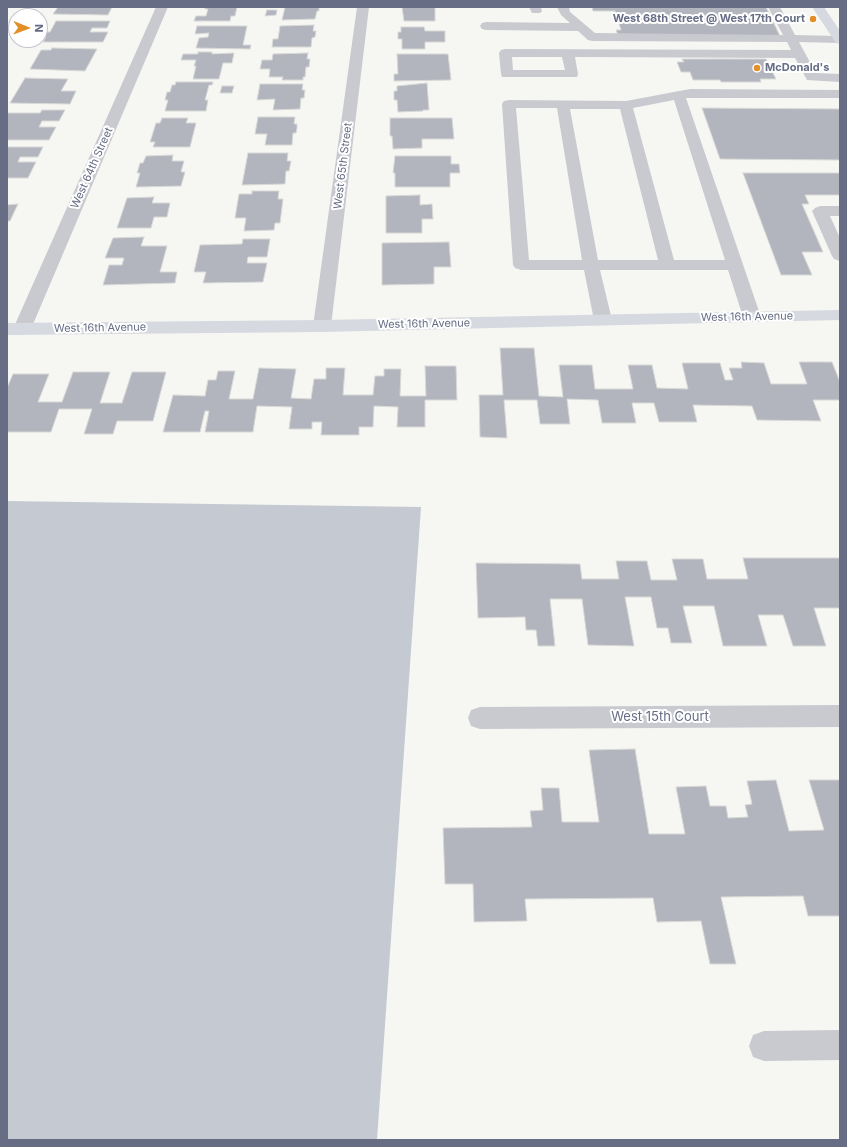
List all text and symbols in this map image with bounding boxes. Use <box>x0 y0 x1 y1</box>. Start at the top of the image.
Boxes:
north arrow <box>8 8 48 48</box>
place label: West 68th Street @ West 17th Court <box>613 12 805 26</box>
marker: West 68th Street @ West 17th Court <box>808 14 818 24</box>
text: N <box>32 24 46 33</box>
place label: McDonald's <box>765 61 829 75</box>
marker: McDonald's <box>752 63 762 73</box>
street label: West 65th Street <box>331 122 355 210</box>
street label: West 64th Street <box>68 125 116 211</box>
street label: West 16th Avenue <box>701 310 793 324</box>
street label: West 16th Avenue <box>378 317 470 331</box>
street label: West 16th Avenue <box>54 321 146 335</box>
street label: West 15th Court <box>611 709 709 725</box>

